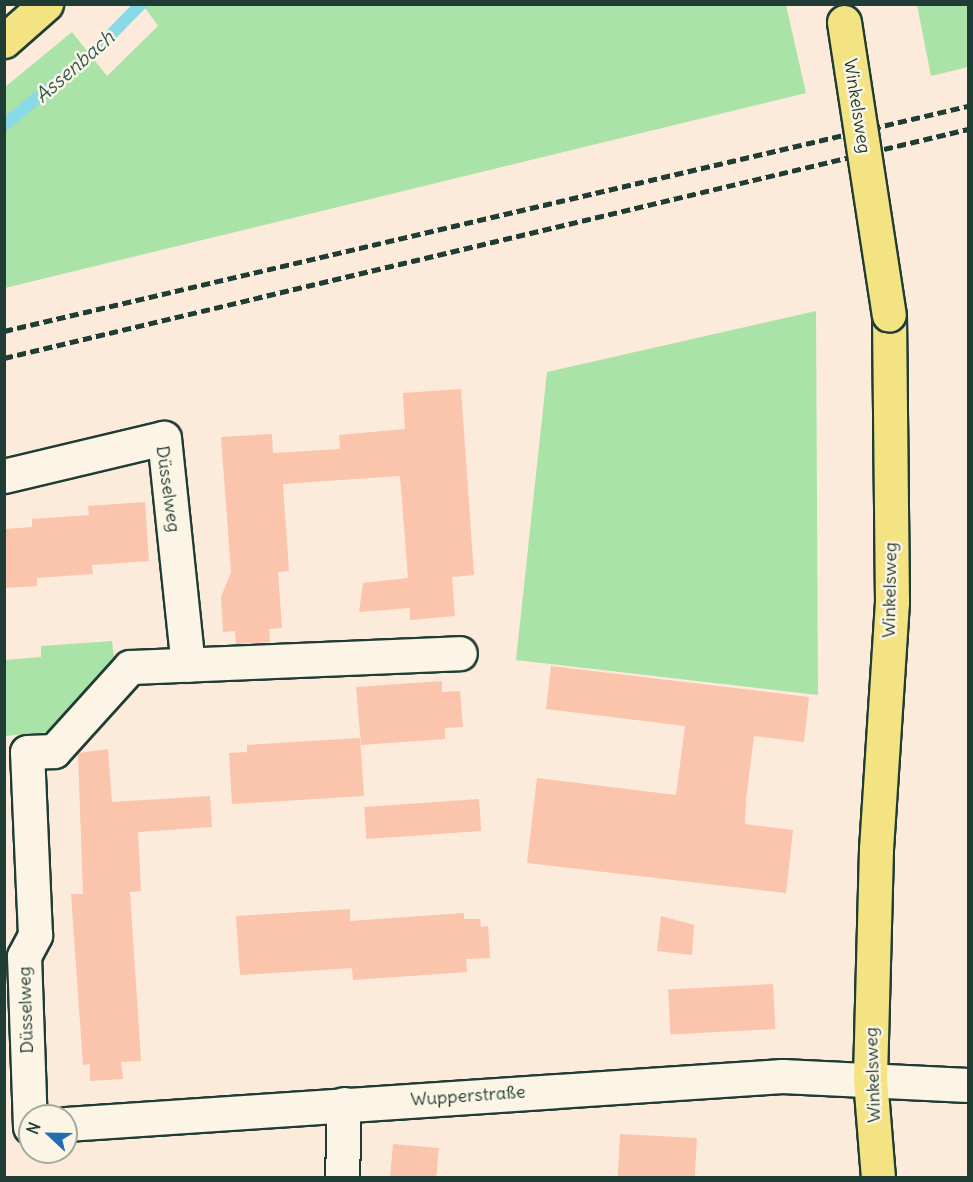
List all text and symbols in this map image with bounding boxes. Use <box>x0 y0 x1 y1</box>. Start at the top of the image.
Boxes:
water label: Assenbach <box>29 25 119 107</box>
street label: Winkelsweg <box>839 57 875 155</box>
street label: Düsselweg <box>151 444 185 534</box>
street label: Winkelsweg <box>878 542 902 638</box>
street label: Düsselweg <box>14 966 38 1054</box>
street label: Winkelsweg <box>861 1027 885 1123</box>
street label: Wupperstraße <box>410 1081 526 1111</box>
north arrow <box>18 1104 78 1164</box>
text: N <box>22 1119 45 1137</box>

